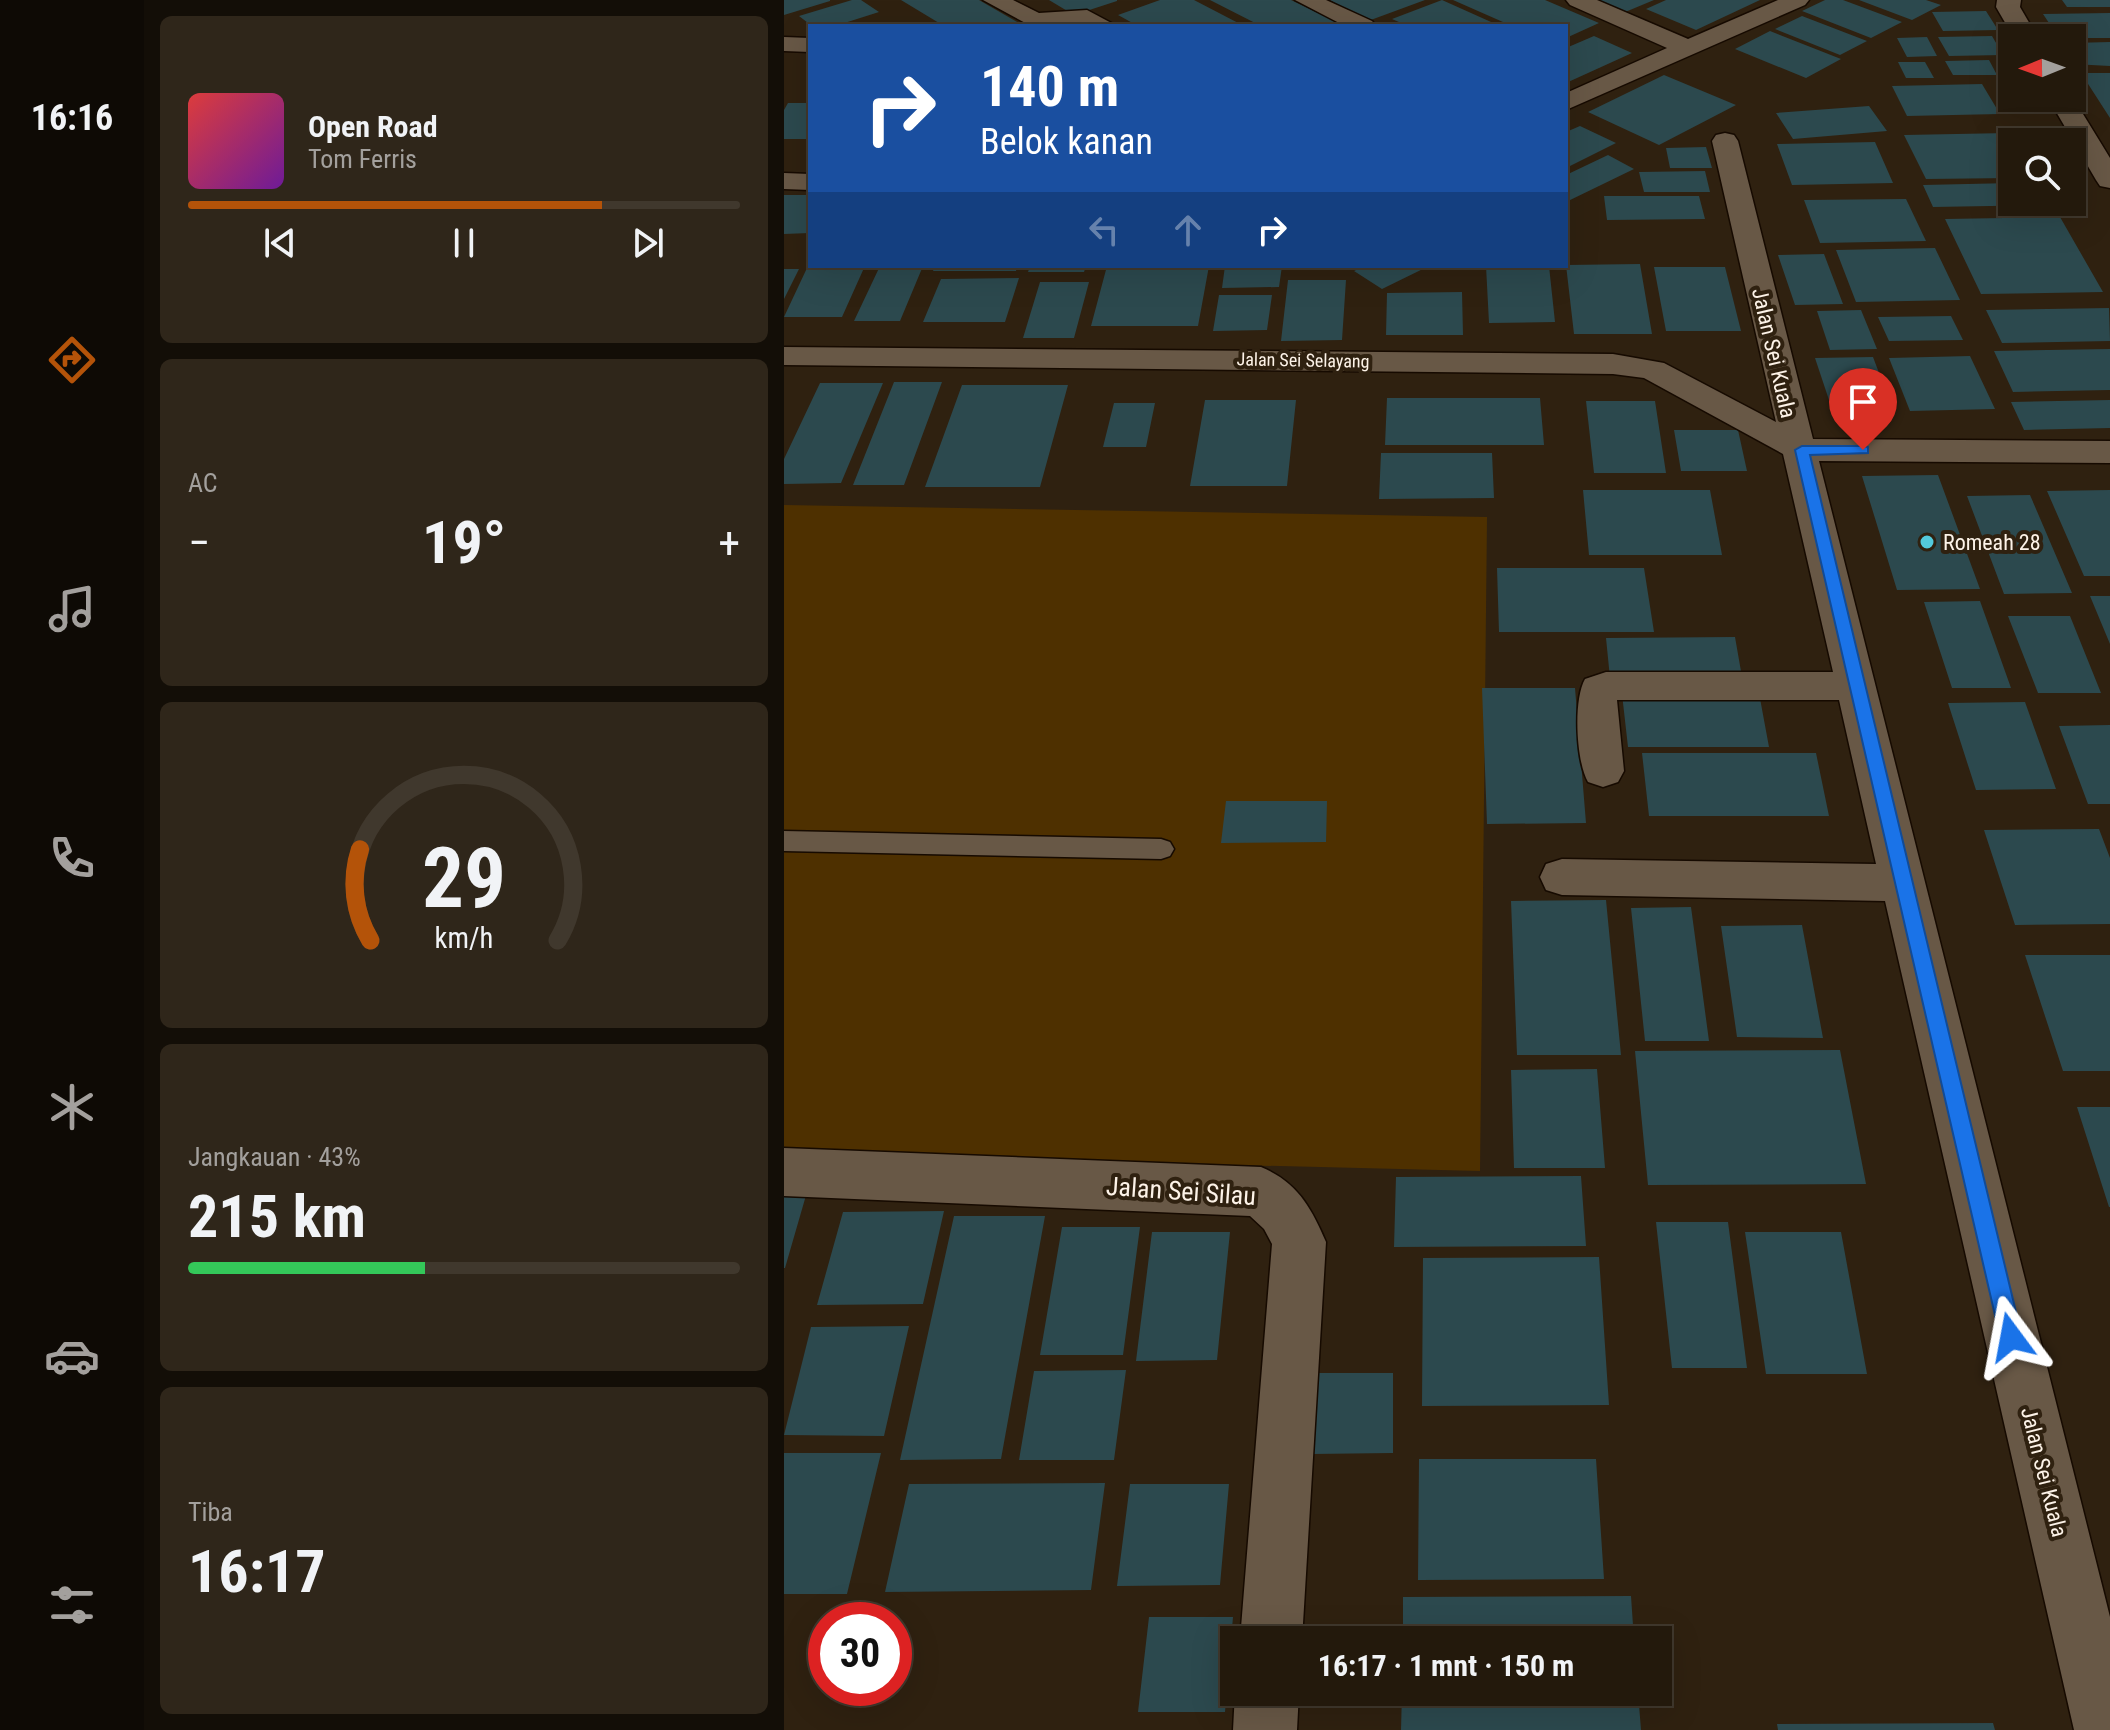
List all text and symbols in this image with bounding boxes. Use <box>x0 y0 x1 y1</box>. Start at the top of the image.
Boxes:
north arrow <box>1998 24 2086 112</box>
map controls <box>1998 24 2086 216</box>
text: 140 m <box>980 54 1119 120</box>
icon: right <box>848 56 952 160</box>
text: 16:16 <box>31 97 113 139</box>
text: Open Road <box>308 109 438 144</box>
text: Belok kanan <box>980 121 1153 163</box>
button: search <box>1998 128 2086 216</box>
text: Tom Ferris <box>308 144 417 174</box>
icon: left <box>1082 208 1126 252</box>
icon: ahead <box>1166 208 1210 252</box>
icon: right <box>1250 208 1294 252</box>
icon: previous <box>258 221 302 265</box>
icon: pause <box>442 221 486 265</box>
icon: next <box>626 221 670 265</box>
street label: Jalan Sei Kuala <box>1747 285 1801 421</box>
icon: directions <box>44 332 100 388</box>
street label: Jalan Sei Selayang <box>1236 348 1370 372</box>
pin <box>1829 368 1897 450</box>
icon: arrive <box>1841 380 1885 424</box>
text: AC <box>188 468 218 498</box>
text: 19° <box>422 507 506 578</box>
text: − <box>188 517 210 569</box>
text: + <box>718 517 740 569</box>
place label: Romeah 28 <box>1943 530 2041 555</box>
marker: Romeah 28 <box>1918 533 1936 551</box>
icon: music <box>44 581 100 637</box>
icon: phone <box>44 830 100 886</box>
text: 29 <box>422 830 506 927</box>
text: km/h <box>435 921 493 955</box>
icon: climate <box>44 1079 100 1135</box>
text: Jangkauan · 43% <box>188 1142 361 1172</box>
street label: Jalan Sei Silau <box>1105 1171 1257 1211</box>
text: 215 km <box>188 1181 366 1252</box>
position arrow <box>1969 1295 2053 1379</box>
icon: car <box>44 1328 100 1384</box>
street label: Jalan Sei Kuala <box>2016 1405 2072 1539</box>
text: Tiba <box>188 1497 233 1527</box>
text: 16:17 <box>188 1536 326 1607</box>
icon: filters <box>44 1577 100 1633</box>
speed limit sign: 30 <box>808 1602 912 1706</box>
text: 16:17 · 1 mnt · 150 m <box>1318 1648 1574 1683</box>

